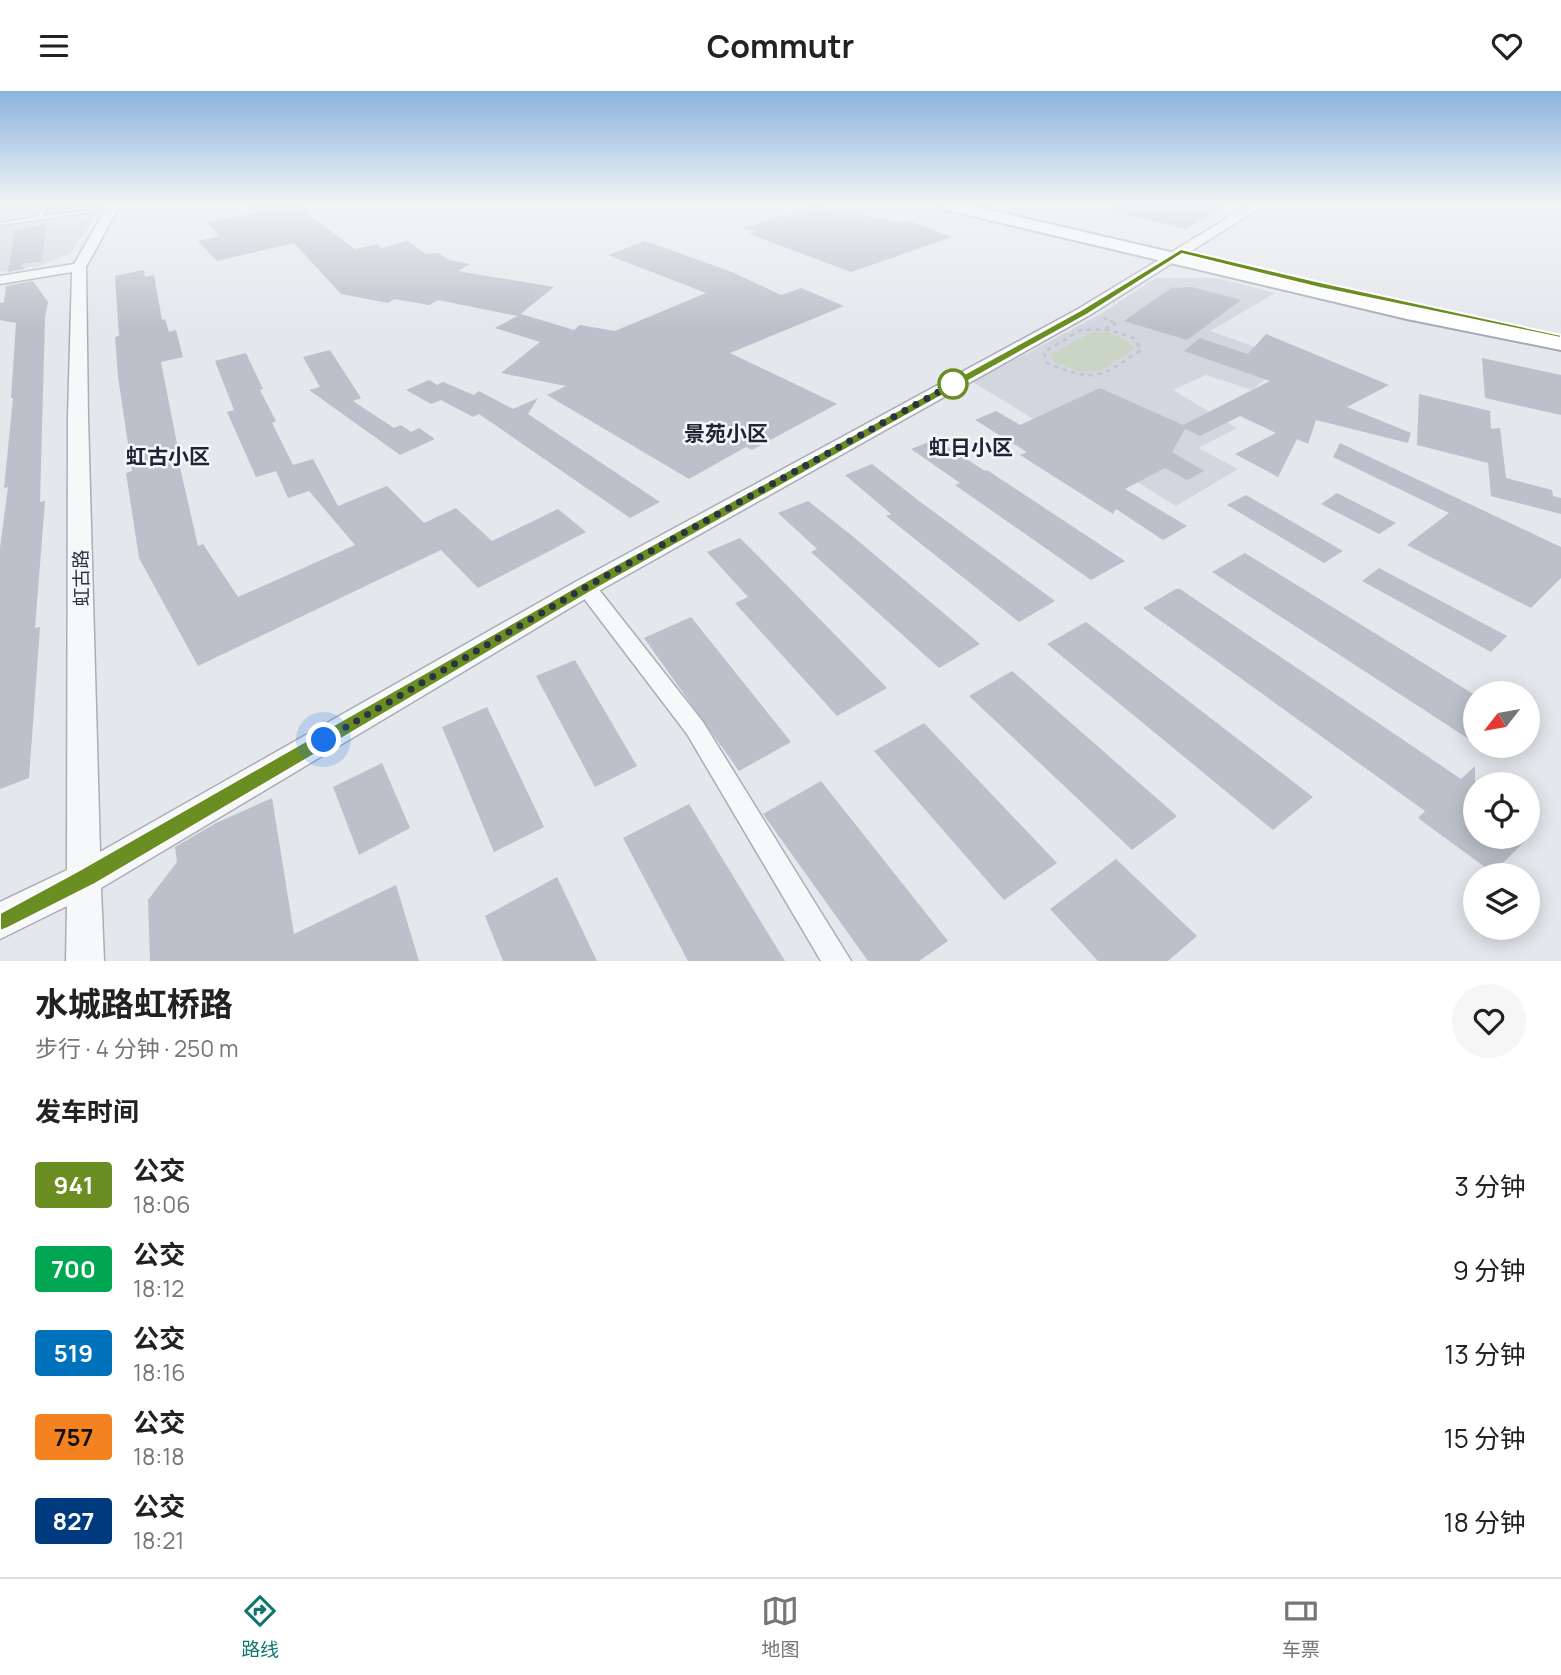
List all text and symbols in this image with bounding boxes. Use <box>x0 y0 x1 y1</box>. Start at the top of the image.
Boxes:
text: Commutr <box>707 24 854 68</box>
icon: menu <box>35 27 73 65</box>
icon: heart <box>1488 27 1526 65</box>
unlabelled marker <box>938 369 968 399</box>
district label: 景苑小区 <box>684 419 768 447</box>
district label: 虹日小区 <box>929 433 1013 461</box>
district label: 虹古小区 <box>126 442 210 470</box>
street label: 虹古路 <box>68 549 94 607</box>
north arrow <box>1463 681 1540 758</box>
map controls <box>1463 681 1540 940</box>
your location <box>306 722 341 757</box>
button: locate <box>1463 772 1540 849</box>
button: layers <box>1463 863 1540 940</box>
text: 水城路虹桥路 <box>35 981 233 1026</box>
button: heart <box>1452 984 1526 1058</box>
text: 步行 · 4 分钟 · 250 m <box>35 1032 239 1064</box>
text: 发车时间 <box>35 1093 139 1129</box>
text: 公交 <box>133 1152 185 1188</box>
text: 941 <box>53 1168 94 1201</box>
text: 3 分钟 <box>1454 1168 1526 1204</box>
text: 18:06 <box>133 1188 191 1220</box>
text: 公交 <box>133 1236 185 1272</box>
text: 700 <box>51 1252 96 1285</box>
text: 9 分钟 <box>1453 1252 1526 1288</box>
text: 18:12 <box>133 1272 184 1304</box>
text: 公交 <box>133 1320 185 1356</box>
text: 519 <box>54 1336 93 1369</box>
text: 13 分钟 <box>1444 1336 1526 1372</box>
text: 18:16 <box>133 1356 185 1388</box>
text: 公交 <box>133 1404 185 1440</box>
text: 757 <box>54 1420 93 1453</box>
text: 15 分钟 <box>1444 1420 1526 1456</box>
text: 18:18 <box>133 1440 185 1472</box>
text: 公交 <box>133 1488 185 1524</box>
text: 827 <box>53 1504 94 1537</box>
text: 18 分钟 <box>1444 1504 1526 1540</box>
text: 18:21 <box>133 1524 184 1556</box>
tab: 路线 <box>241 1592 279 1662</box>
tab: 地图 <box>761 1592 800 1662</box>
tab: 车票 <box>1282 1592 1320 1662</box>

